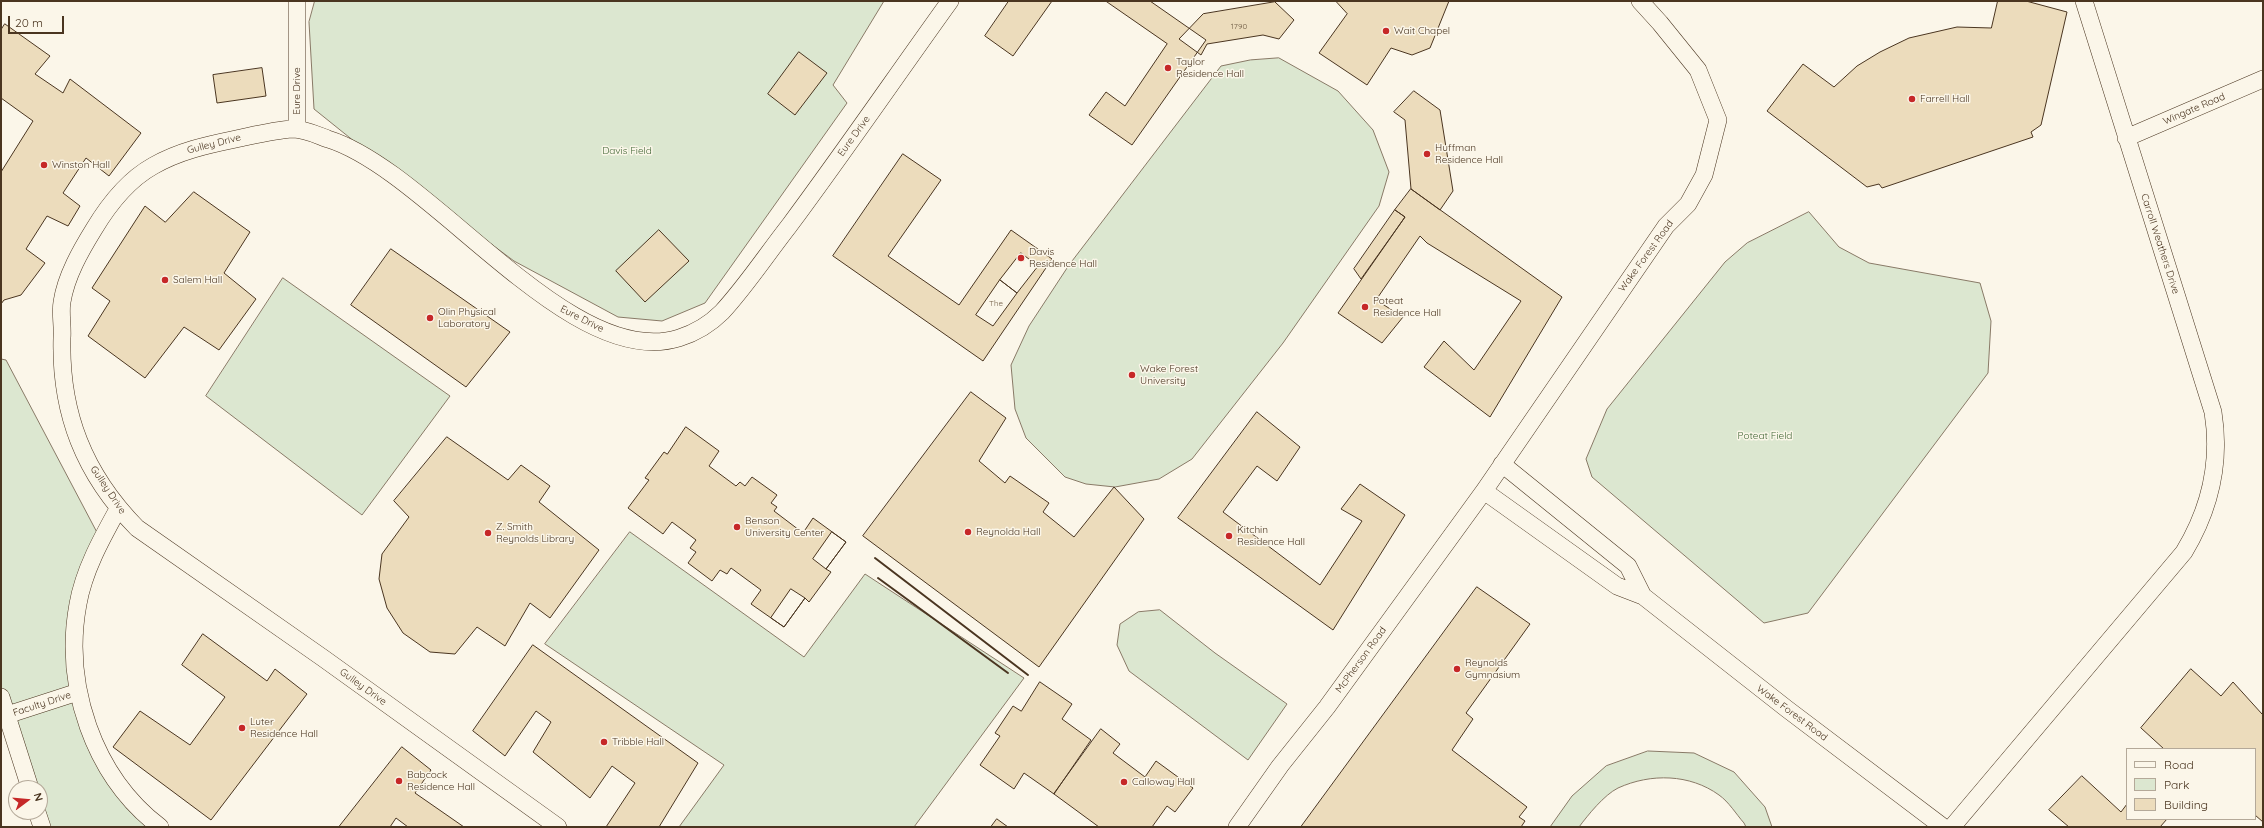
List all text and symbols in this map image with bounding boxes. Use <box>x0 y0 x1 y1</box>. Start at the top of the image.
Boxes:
scale bar <box>10 8 66 34</box>
text: 20 m <box>15 15 43 30</box>
house number: 1790 <box>1231 22 1247 32</box>
place label: Wait Chapel <box>1394 25 1450 37</box>
marker: Wait Chapel <box>1381 26 1391 36</box>
place label: Taylor Residence Hall <box>1176 56 1244 80</box>
marker: Taylor Residence Hall <box>1163 63 1173 73</box>
street label: Eure Drive <box>291 67 303 115</box>
street label: Wingate Road <box>2161 91 2227 127</box>
place label: Farrell Hall <box>1920 93 1970 105</box>
marker: Farrell Hall <box>1907 94 1917 104</box>
street label: Eure Drive <box>835 113 873 159</box>
street label: Gulley Drive <box>186 131 242 157</box>
place label: Huffman Residence Hall <box>1435 142 1503 166</box>
park label: Davis Field <box>602 145 652 157</box>
marker: Huffman Residence Hall <box>1422 149 1432 159</box>
place label: Winston Hall <box>52 159 110 171</box>
marker: Winston Hall <box>39 160 49 170</box>
street label: Carroll Weathers Drive <box>2138 192 2182 296</box>
street label: Wake Forest Road <box>1616 218 1676 294</box>
place label: Davis Residence Hall <box>1029 246 1097 270</box>
marker: Davis Residence Hall <box>1016 253 1026 263</box>
place label: Salem Hall <box>173 274 222 286</box>
marker: Salem Hall <box>160 275 170 285</box>
place label: Poteat Residence Hall <box>1373 295 1441 318</box>
house number: The <box>989 299 1003 309</box>
marker: Poteat Residence Hall <box>1360 302 1370 312</box>
street label: Eure Drive <box>558 303 606 335</box>
place label: Olin Physical Laboratory <box>438 306 496 330</box>
marker: Olin Physical Laboratory <box>425 313 435 323</box>
place label: Wake Forest University <box>1140 363 1198 386</box>
marker: Wake Forest University <box>1127 370 1137 380</box>
park label: Poteat Field <box>1738 430 1792 442</box>
street label: Gulley Drive <box>88 464 128 516</box>
place label: Benson University Center <box>745 515 824 538</box>
place label: Z. Smith Reynolds Library <box>496 521 574 544</box>
marker: Benson University Center <box>732 522 742 532</box>
place label: Kitchin Residence Hall <box>1237 524 1305 548</box>
place label: Reynolda Hall <box>976 526 1041 538</box>
marker: Reynolda Hall <box>963 527 973 537</box>
marker: Z. Smith Reynolds Library <box>483 528 493 538</box>
marker: Kitchin Residence Hall <box>1224 531 1234 541</box>
street label: McPherson Road <box>1333 625 1389 695</box>
place label: Reynolds Gymnasium <box>1465 657 1520 680</box>
marker: Reynolds Gymnasium <box>1452 664 1462 674</box>
street label: Gulley Drive <box>337 666 389 708</box>
street label: Wake Forest Road <box>1754 682 1830 744</box>
street label: Faculty Drive <box>11 689 73 719</box>
place label: Luter Residence Hall <box>250 716 318 740</box>
marker: Luter Residence Hall <box>237 723 247 733</box>
place label: Tribble Hall <box>612 736 664 748</box>
marker: Tribble Hall <box>599 737 609 747</box>
legend <box>2126 748 2256 820</box>
text: Road <box>2164 757 2194 772</box>
place label: Babcock Residence Hall <box>407 769 475 792</box>
marker: Babcock Residence Hall <box>394 776 404 786</box>
place label: Calloway Hall <box>1132 776 1195 788</box>
marker: Calloway Hall <box>1119 777 1129 787</box>
text: Park <box>2164 777 2189 792</box>
north arrow <box>8 780 48 820</box>
text: N <box>31 791 46 803</box>
text: Building <box>2164 797 2208 812</box>

